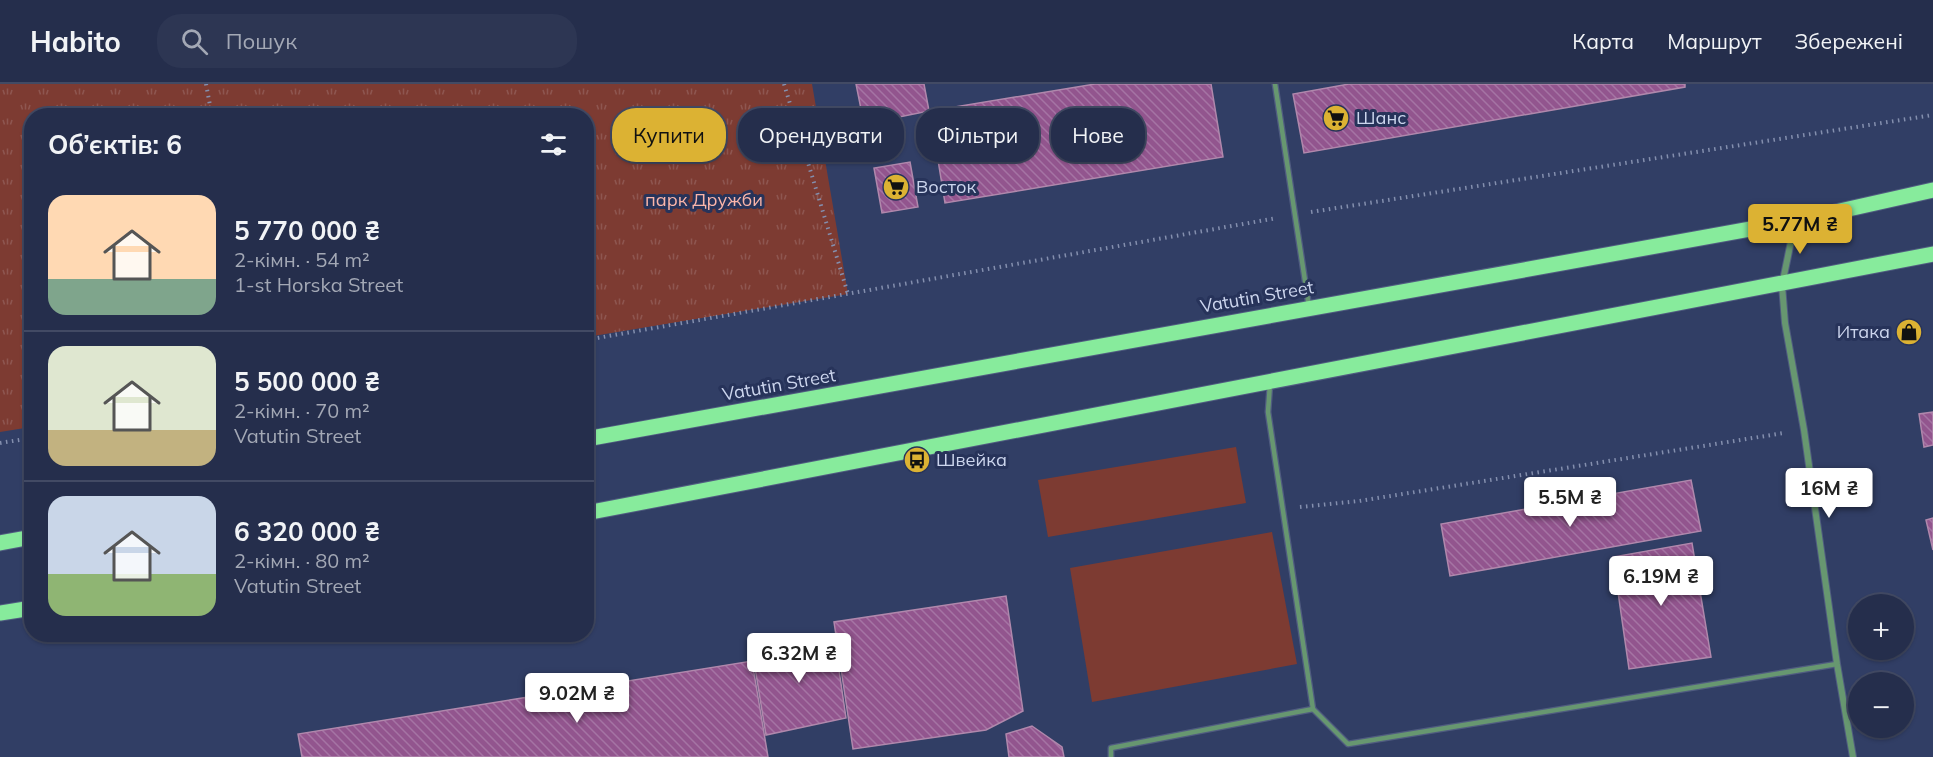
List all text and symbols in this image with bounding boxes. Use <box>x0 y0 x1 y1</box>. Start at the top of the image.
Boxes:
search box <box>157 14 577 68</box>
text: Habito <box>30 24 121 59</box>
icon: search <box>178 25 211 58</box>
text: Пошук <box>226 27 297 55</box>
text: Карта <box>1572 28 1634 54</box>
text: Маршрут <box>1667 28 1762 54</box>
text: Збережені <box>1795 28 1903 54</box>
supermarket icon: Шанс <box>1321 103 1351 133</box>
place label: Шанс <box>1356 106 1406 129</box>
chip: Купити <box>612 108 726 162</box>
chip: Орендувати <box>738 108 904 162</box>
chip: Фільтри <box>916 108 1039 162</box>
chip: Нове <box>1051 108 1145 162</box>
text: Об’єктів: 6 <box>48 128 182 161</box>
icon: filters <box>537 128 570 161</box>
supermarket icon: Восток <box>881 172 911 202</box>
place label: Восток <box>916 175 976 198</box>
park label: парк Дружби <box>645 188 763 211</box>
pin: 5.77M ₴ <box>1745 204 1855 255</box>
text: 5.77M ₴ <box>1762 211 1838 236</box>
text: 5 770 000 ₴ <box>234 214 380 247</box>
icon: home <box>96 219 168 291</box>
text: 2-кімн. · 54 m² <box>234 247 370 272</box>
text: 1-st Horska Street <box>234 272 403 297</box>
street label: Vatutin Street <box>1198 275 1315 318</box>
shop icon: Итака <box>1894 317 1924 347</box>
place label: Итака <box>1837 320 1890 343</box>
street label: Vatutin Street <box>720 363 837 406</box>
text: 5 500 000 ₴ <box>234 365 380 398</box>
icon: home <box>96 370 168 442</box>
text: 2-кімн. · 70 m² <box>234 398 370 423</box>
text: Vatutin Street <box>234 423 361 448</box>
bus stop icon: Швейка <box>902 445 932 475</box>
place label: Швейка <box>936 448 1007 471</box>
pin: 16M ₴ <box>1787 468 1871 519</box>
text: 16M ₴ <box>1800 475 1858 500</box>
pin: 5.5M ₴ <box>1521 477 1619 528</box>
text: 5.5M ₴ <box>1538 484 1602 509</box>
text: 6 320 000 ₴ <box>234 515 380 548</box>
icon: home <box>96 520 168 592</box>
text: 2-кімн. · 80 m² <box>234 548 370 573</box>
pin: 6.19M ₴ <box>1606 556 1716 607</box>
text: 6.19M ₴ <box>1623 563 1699 588</box>
text: Vatutin Street <box>234 573 361 598</box>
map controls <box>1848 594 1914 738</box>
button: + <box>1848 594 1914 660</box>
pin: 6.32M ₴ <box>744 633 854 684</box>
text: 6.32M ₴ <box>761 640 837 665</box>
button: − <box>1848 672 1914 738</box>
pin: 9.02M ₴ <box>522 673 632 724</box>
text: 9.02M ₴ <box>539 680 615 705</box>

